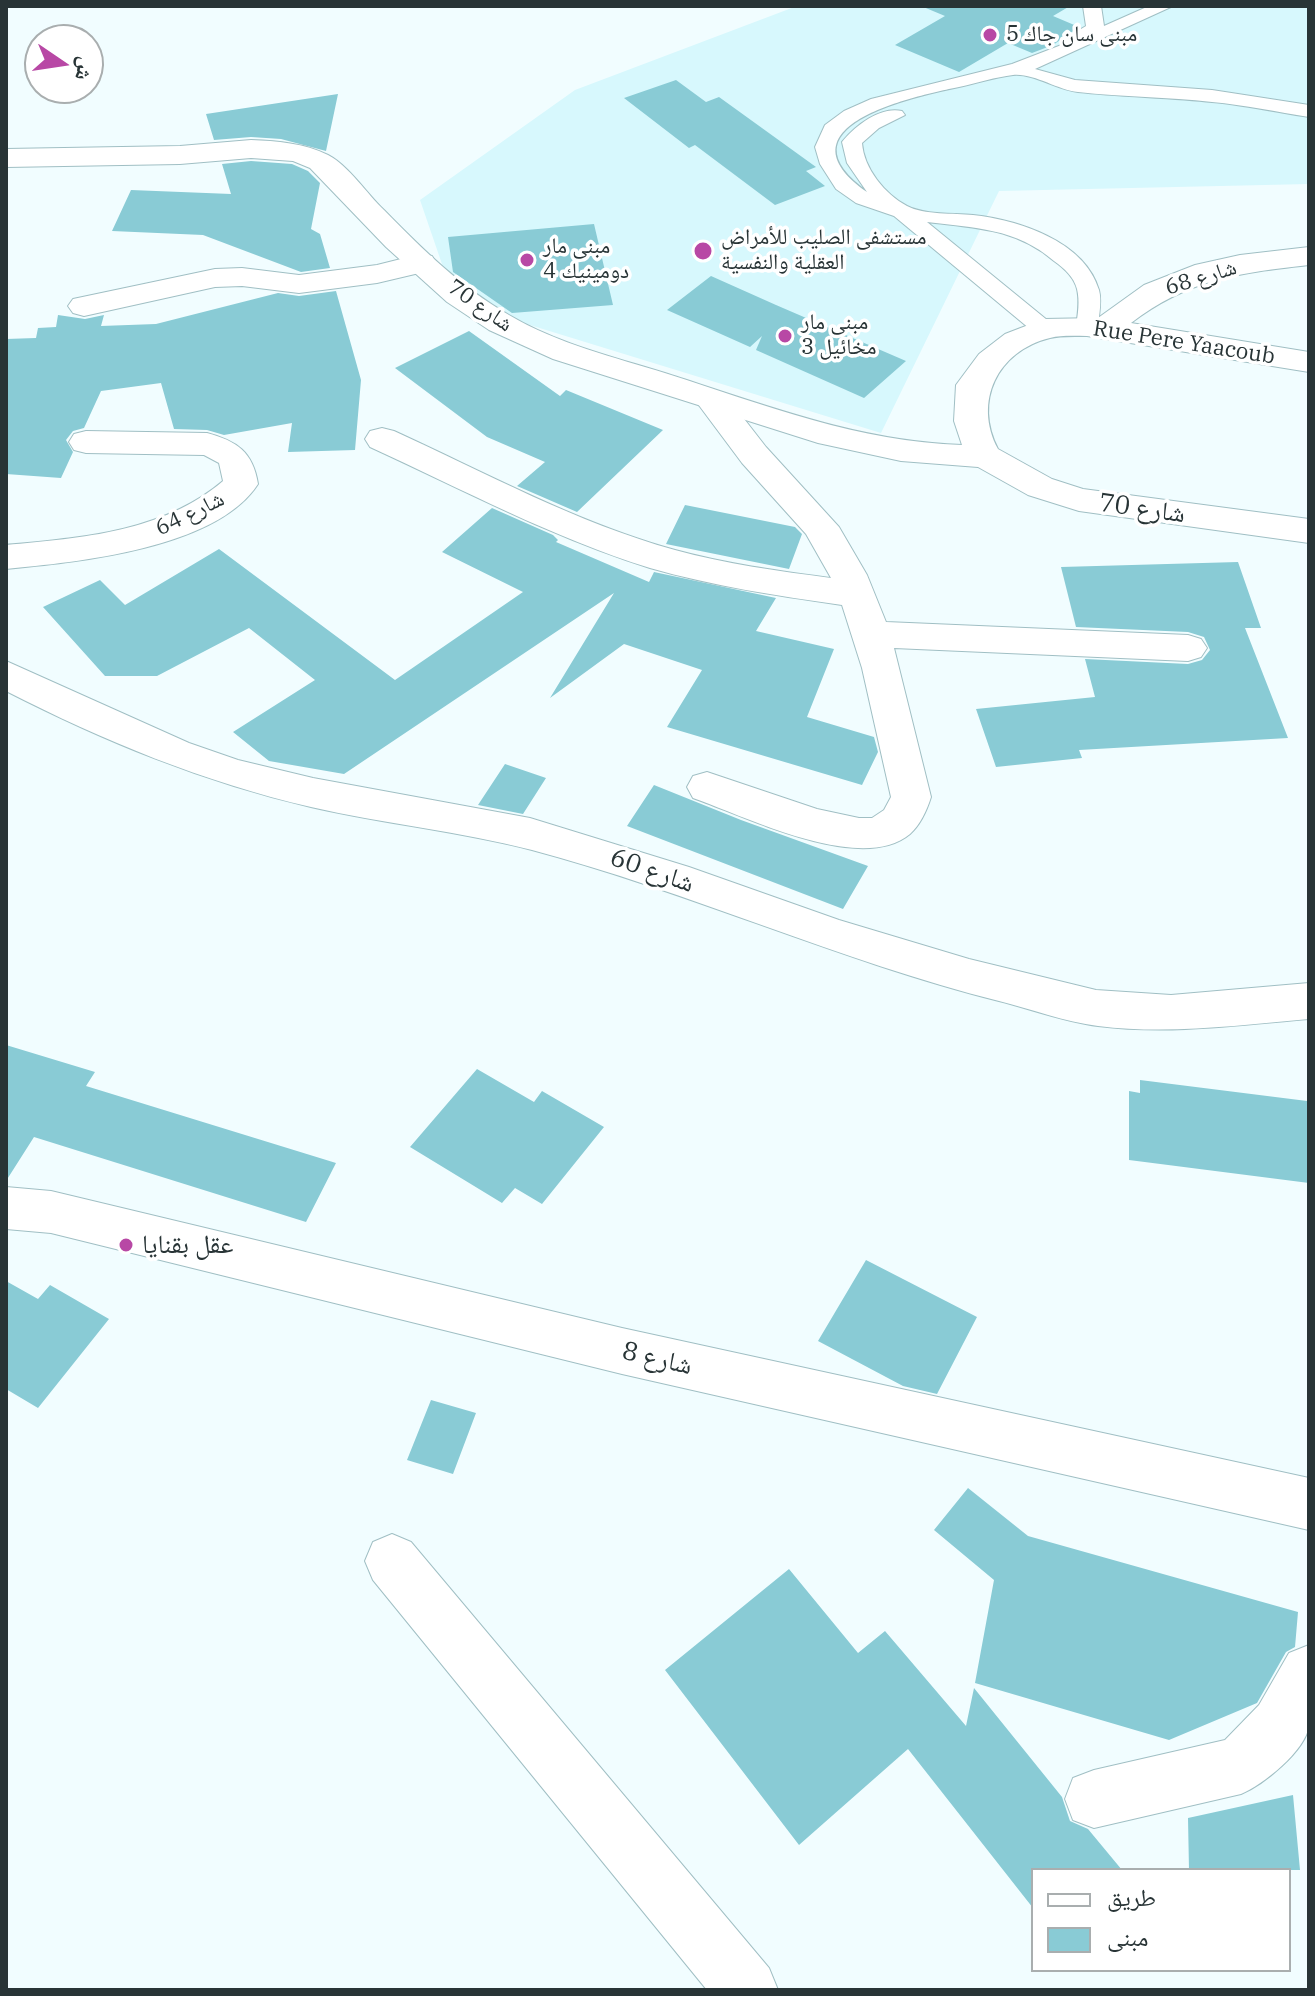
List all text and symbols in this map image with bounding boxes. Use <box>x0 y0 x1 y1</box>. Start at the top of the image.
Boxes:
place label: مبنى سان جاك 5 <box>1006 22 1137 48</box>
north arrow <box>24 24 104 104</box>
marker: مبنى سان جاك 5 <box>981 26 999 44</box>
text: ش <box>69 54 103 84</box>
place label: مستشفى الصليب للأمراض العقلية والنفسية <box>721 225 927 276</box>
place label: مبنى مار دومينيك 4 <box>543 234 629 286</box>
marker: مستشفى الصليب للأمراض العقلية والنفسية <box>692 240 714 262</box>
marker: مبنى مار دومينيك 4 <box>518 251 536 269</box>
street label: شارع 68 <box>1162 255 1240 301</box>
street label: شارع 70 <box>442 274 518 338</box>
place label: مبنى مار مخائيل 3 <box>801 310 877 362</box>
street label: Rue Pere Yaacoub <box>1091 316 1277 370</box>
marker: مبنى مار مخائيل 3 <box>776 327 794 345</box>
street label: شارع 64 <box>151 486 229 542</box>
street label: شارع 70 <box>1097 488 1187 530</box>
street label: شارع 60 <box>606 842 698 900</box>
place label: عقل بقنايا <box>142 1229 233 1261</box>
marker: عقل بقنايا <box>117 1236 135 1254</box>
street label: شارع 8 <box>619 1336 695 1382</box>
legend <box>1031 1868 1291 1972</box>
text: طريق <box>1107 1881 1156 1913</box>
text: مبنى <box>1107 1921 1148 1953</box>

